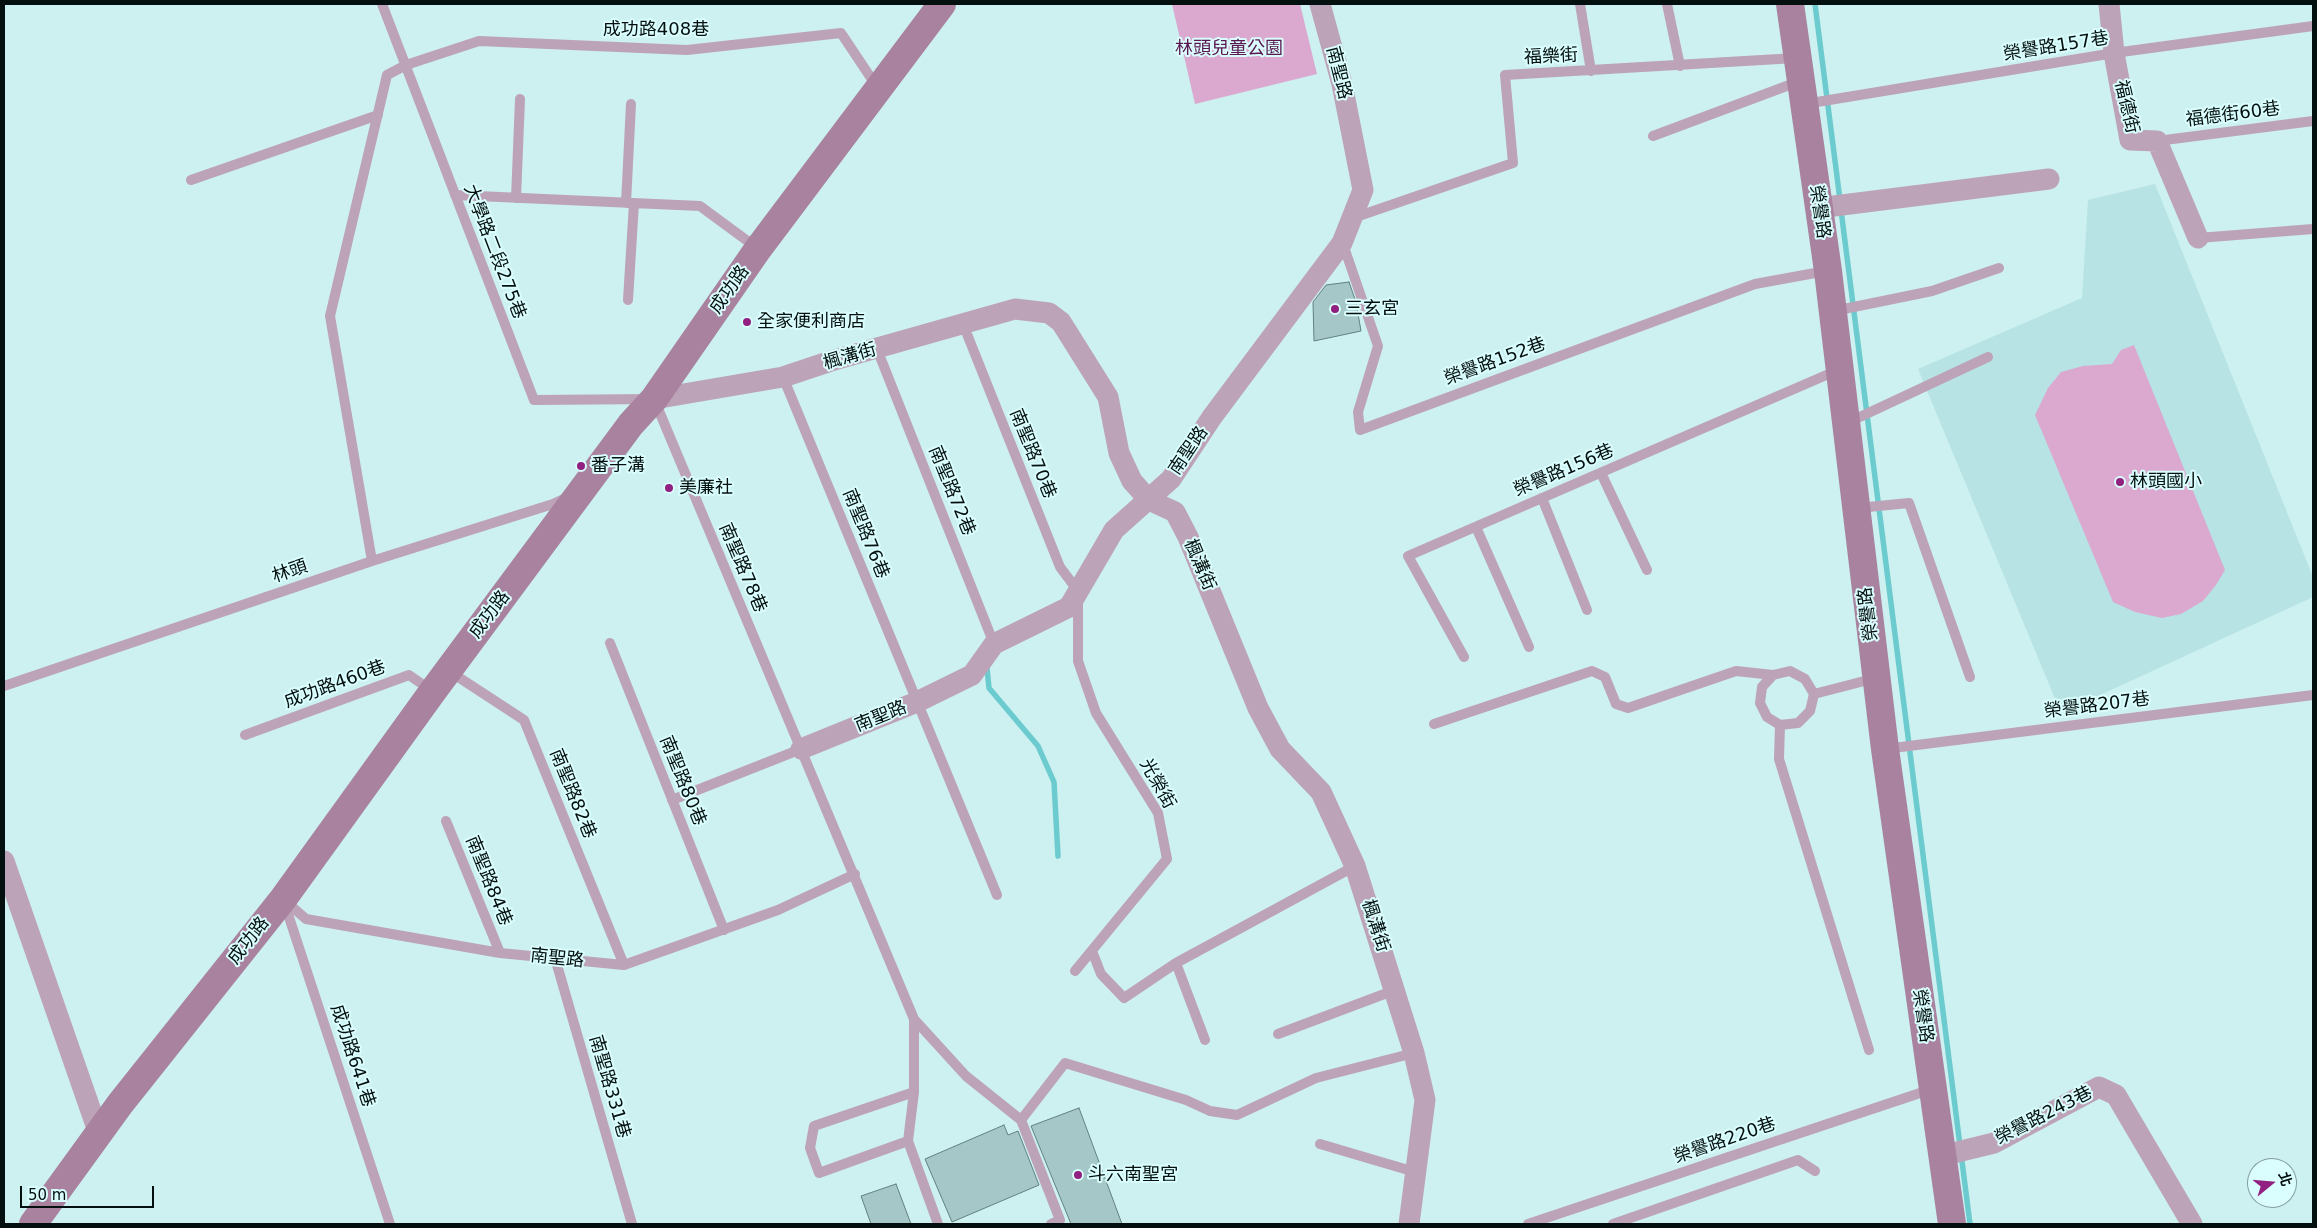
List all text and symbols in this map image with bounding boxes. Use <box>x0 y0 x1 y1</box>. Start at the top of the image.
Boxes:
street label: 成功路408巷 <box>603 19 709 41</box>
street label: 榮譽路157巷 <box>2002 28 2110 66</box>
park label: 林頭兒童公園 <box>1175 38 1283 60</box>
street label: 南聖路 <box>1321 44 1355 102</box>
street label: 福樂街 <box>1523 45 1579 69</box>
street label: 福德街 <box>2109 78 2143 136</box>
street label: 福德街60巷 <box>2185 98 2281 132</box>
street label: 大學路二段275巷 <box>458 182 530 322</box>
street label: 榮譽路 <box>1805 184 1833 240</box>
street label: 成功路 <box>706 262 754 318</box>
place label: 三玄宮 <box>1345 298 1399 320</box>
marker: 三玄宮 <box>1329 303 1341 315</box>
place label: 全家便利商店 <box>757 311 865 333</box>
marker: 全家便利商店 <box>741 316 753 328</box>
street label: 榮譽路152巷 <box>1441 334 1549 390</box>
street label: 楓溝街 <box>821 339 879 375</box>
street label: 南聖路70巷 <box>1004 406 1060 502</box>
street label: 南聖路 <box>1165 423 1213 479</box>
street label: 榮譽路156巷 <box>1511 440 1617 502</box>
street label: 南聖路72巷 <box>923 443 979 539</box>
place label: 番子溝 <box>591 455 645 477</box>
marker: 番子溝 <box>575 460 587 472</box>
place label: 林頭國小 <box>2130 471 2202 493</box>
marker: 林頭國小 <box>2114 476 2126 488</box>
place label: 美廉社 <box>679 477 733 499</box>
marker: 美廉社 <box>663 482 675 494</box>
street label: 南聖路76巷 <box>837 486 893 582</box>
street label: 南聖路78巷 <box>714 520 770 616</box>
street label: 楓溝街 <box>1179 536 1219 594</box>
street label: 林頭 <box>269 556 311 588</box>
street label: 榮譽路 <box>1855 586 1883 642</box>
street label: 成功路 <box>465 587 515 643</box>
street label: 成功路460巷 <box>281 657 389 713</box>
street label: 榮譽路207巷 <box>2043 689 2151 723</box>
street label: 南聖路 <box>852 697 910 737</box>
street label: 南聖路80巷 <box>654 733 710 829</box>
street label: 南聖路82巷 <box>544 746 600 842</box>
street label: 光榮街 <box>1134 755 1180 813</box>
street label: 南聖路84巷 <box>460 833 516 929</box>
street label: 楓溝街 <box>1356 897 1394 955</box>
street label: 成功路 <box>224 913 274 969</box>
street label: 南聖路 <box>529 945 585 973</box>
street label: 榮譽路 <box>1908 988 1936 1044</box>
street label: 成功路641巷 <box>325 1002 379 1110</box>
street label: 南聖路331巷 <box>584 1033 634 1141</box>
street label: 榮譽路243巷 <box>1992 1082 2096 1150</box>
street label: 榮譽路220巷 <box>1671 1113 1779 1169</box>
north arrow <box>2247 1158 2297 1208</box>
place label: 斗六南聖宮 <box>1088 1164 1178 1186</box>
marker: 斗六南聖宮 <box>1072 1169 1084 1181</box>
text: 北 <box>2276 1170 2295 1188</box>
scale bar <box>22 1176 156 1208</box>
text: 50 m <box>28 1186 66 1204</box>

